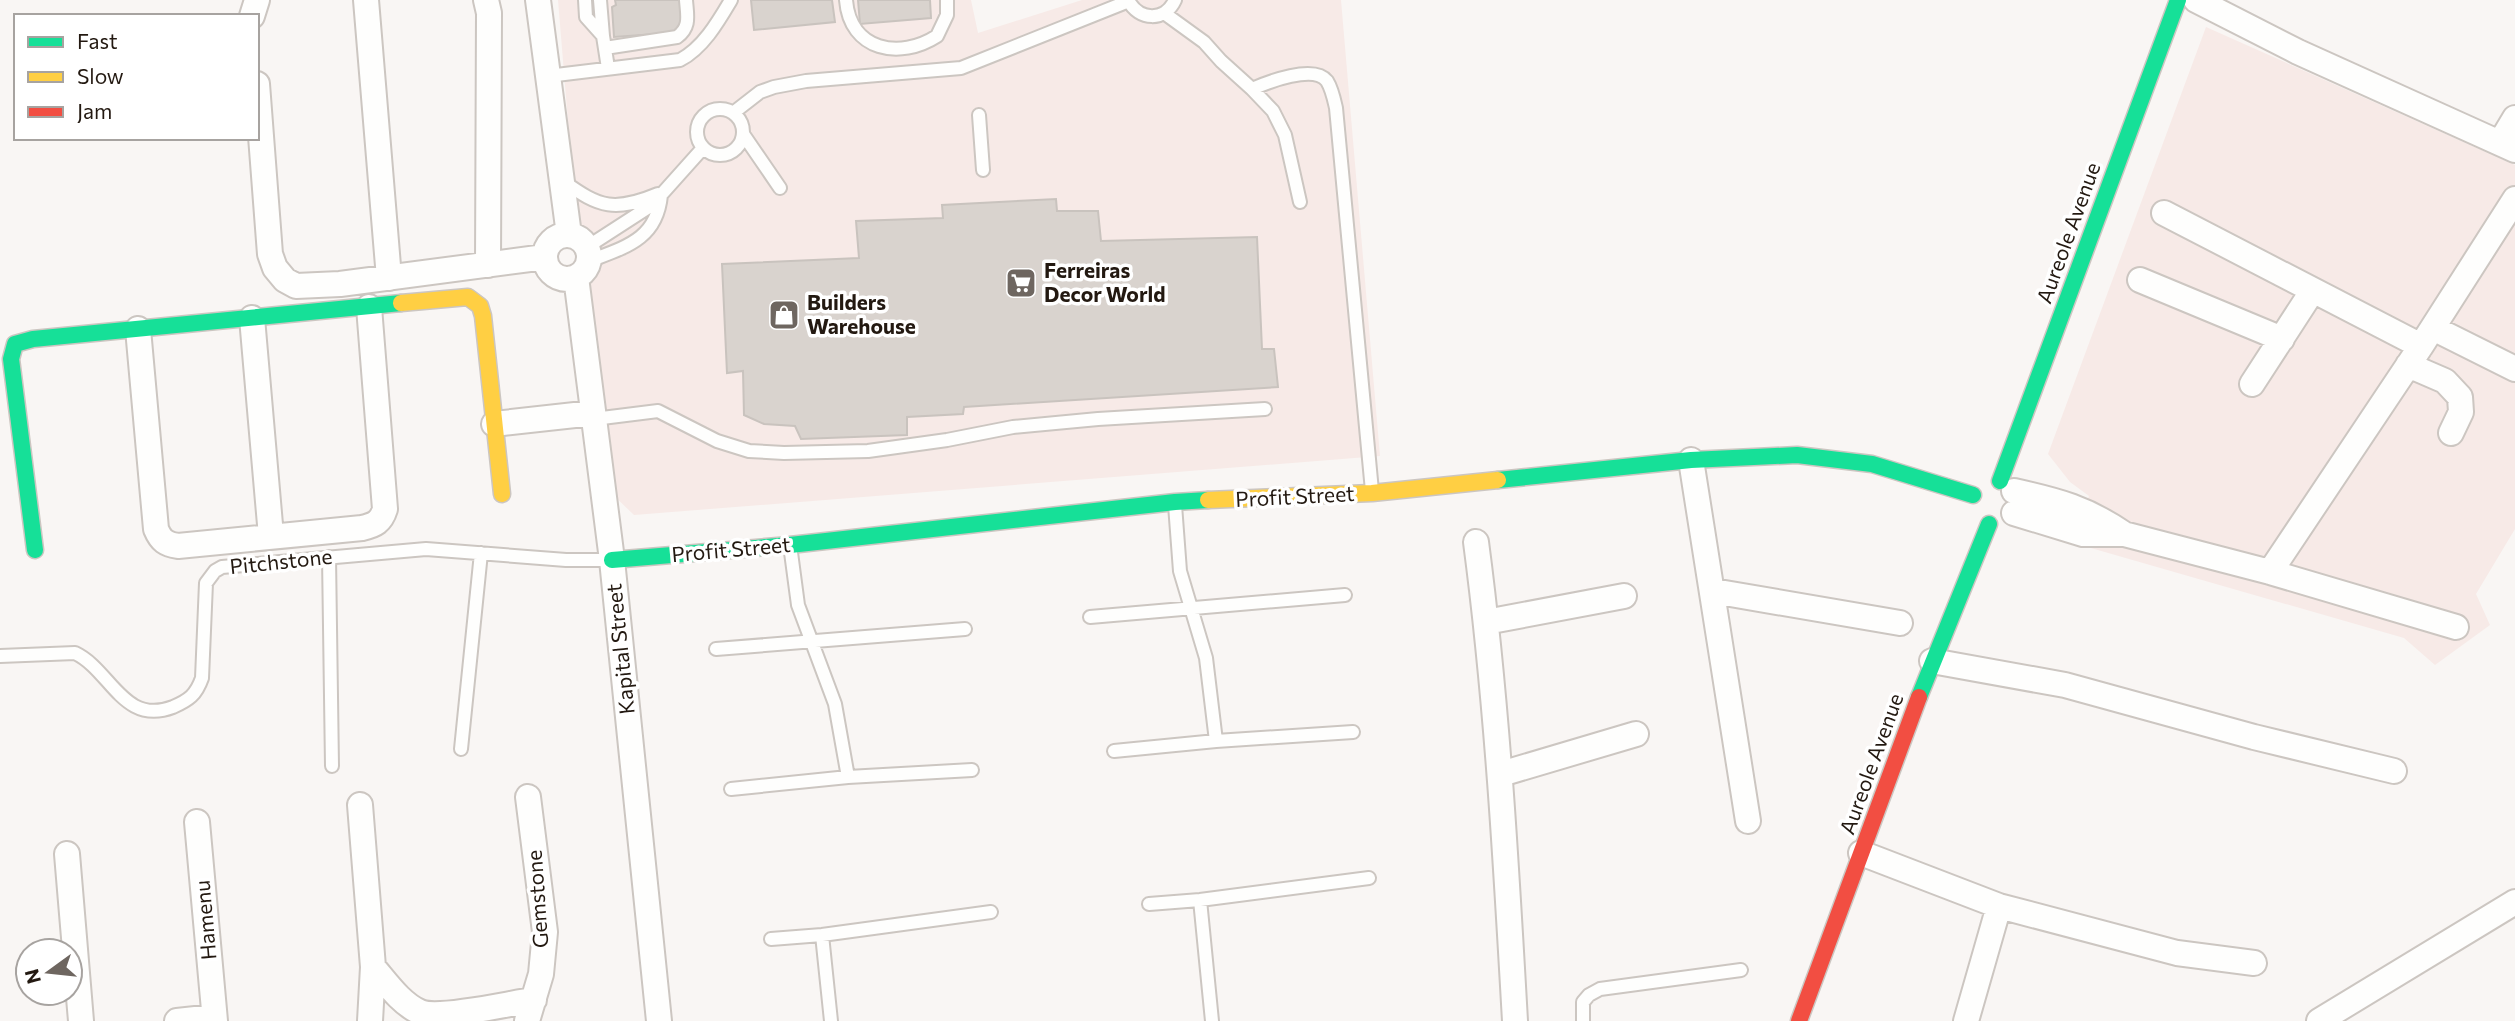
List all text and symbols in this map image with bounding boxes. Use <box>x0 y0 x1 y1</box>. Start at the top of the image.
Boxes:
legend <box>14 14 259 140</box>
text: Fast <box>77 28 118 53</box>
text: Slow <box>77 63 124 88</box>
text: Jam <box>77 98 112 123</box>
street label: Aureole Avenue <box>2031 159 2105 306</box>
place label: Ferreiras Decor World <box>1044 257 1166 306</box>
supermarket icon: Ferreiras Decor World <box>1004 266 1038 300</box>
place label: Builders Warehouse <box>807 289 916 338</box>
shop icon: Builders Warehouse <box>767 298 801 332</box>
street label: Profit Street <box>1235 480 1355 511</box>
street label: Profit Street <box>670 531 791 566</box>
street label: Pitchstone <box>228 543 333 578</box>
street label: Kapital Street <box>600 583 639 716</box>
street label: Aureole Avenue <box>1834 690 1908 837</box>
street label: Gemstone <box>521 849 552 949</box>
street label: Hamenu <box>189 879 220 961</box>
north arrow <box>14 937 84 1007</box>
text: N <box>19 967 45 986</box>

